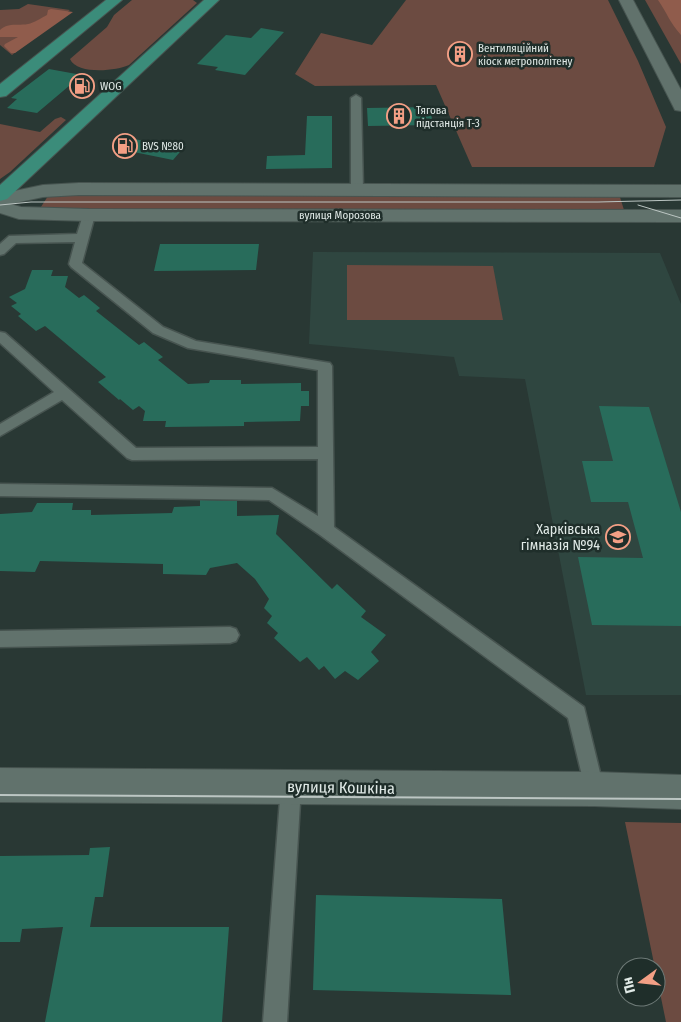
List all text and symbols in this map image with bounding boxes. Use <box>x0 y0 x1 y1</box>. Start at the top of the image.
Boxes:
building icon: Вентиляційний кіоск метрополітену <box>447 41 473 67</box>
place label: Вентиляційний кіоск метрополітену <box>478 42 573 68</box>
fuel station icon: WOG <box>69 73 95 99</box>
place label: WOG <box>100 80 121 93</box>
building icon: Тягова підстанція Т-3 <box>386 103 412 129</box>
place label: Тягова підстанція Т-3 <box>416 104 480 130</box>
fuel station icon: BVS №80 <box>112 133 138 159</box>
place label: BVS №80 <box>142 140 184 153</box>
street label: вулиця Морозова <box>299 209 381 222</box>
place label: Харківська гімназія №94 <box>521 521 600 554</box>
school or university icon: Харківська гімназія №94 <box>605 524 631 550</box>
street label: вулиця Кошкіна <box>287 777 395 798</box>
north arrow <box>616 957 666 1007</box>
text: Пн <box>619 975 639 995</box>

